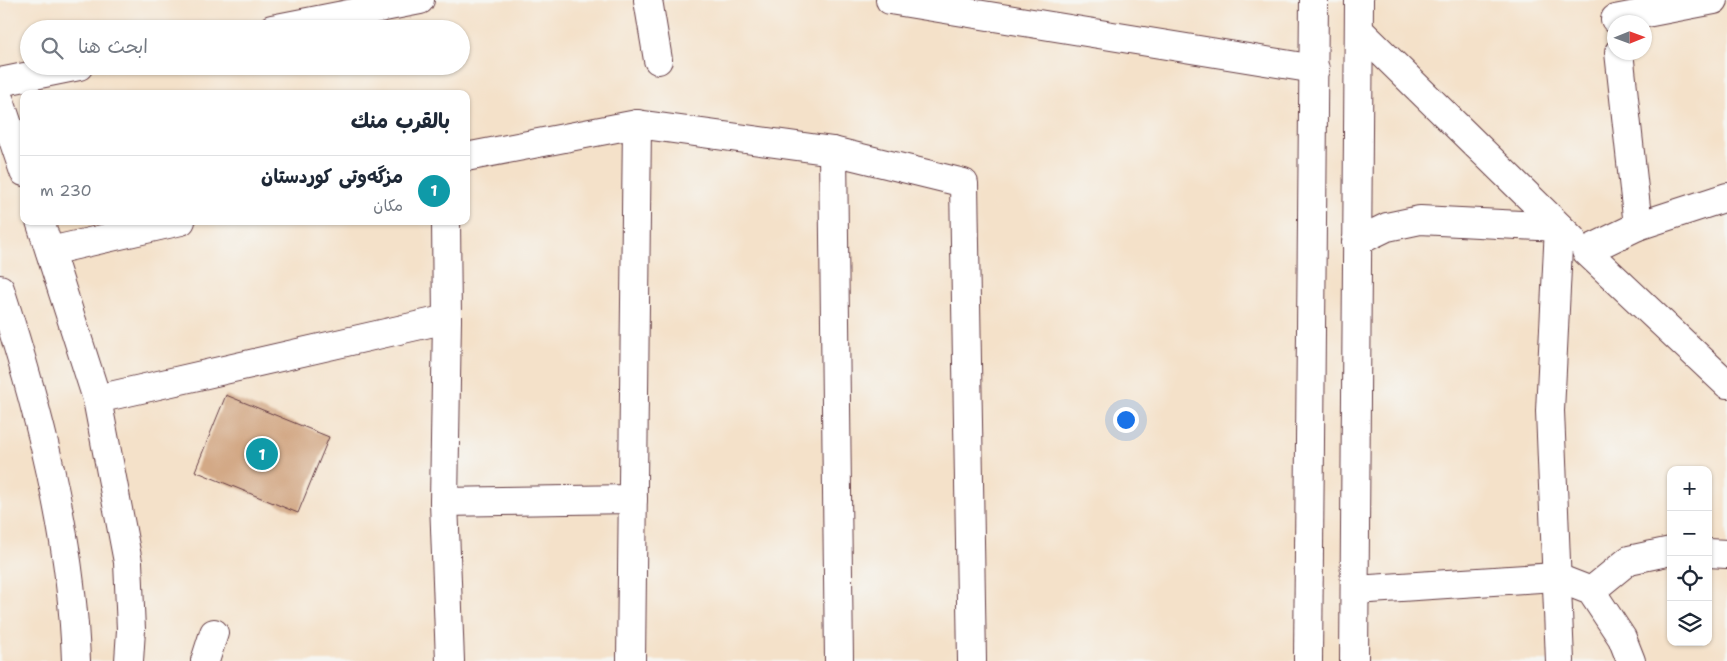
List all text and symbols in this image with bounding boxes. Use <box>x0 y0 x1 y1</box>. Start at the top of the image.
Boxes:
north arrow <box>1607 15 1652 60</box>
search box <box>20 20 470 75</box>
icon: search <box>38 34 66 62</box>
text: ابحث هنا <box>78 34 148 59</box>
text: بالقرب منك <box>351 107 450 135</box>
text: مزگەوتی کوردستان <box>261 164 403 189</box>
text: 230 m <box>40 180 92 201</box>
text: 1 <box>430 180 438 201</box>
text: مكان <box>373 195 403 216</box>
your location <box>1113 407 1139 433</box>
pin: 1 <box>246 435 278 473</box>
map controls <box>1667 466 1712 646</box>
button: + <box>1667 466 1712 511</box>
button: − <box>1667 511 1712 556</box>
button: locate <box>1667 556 1712 601</box>
button: layers <box>1667 601 1712 646</box>

